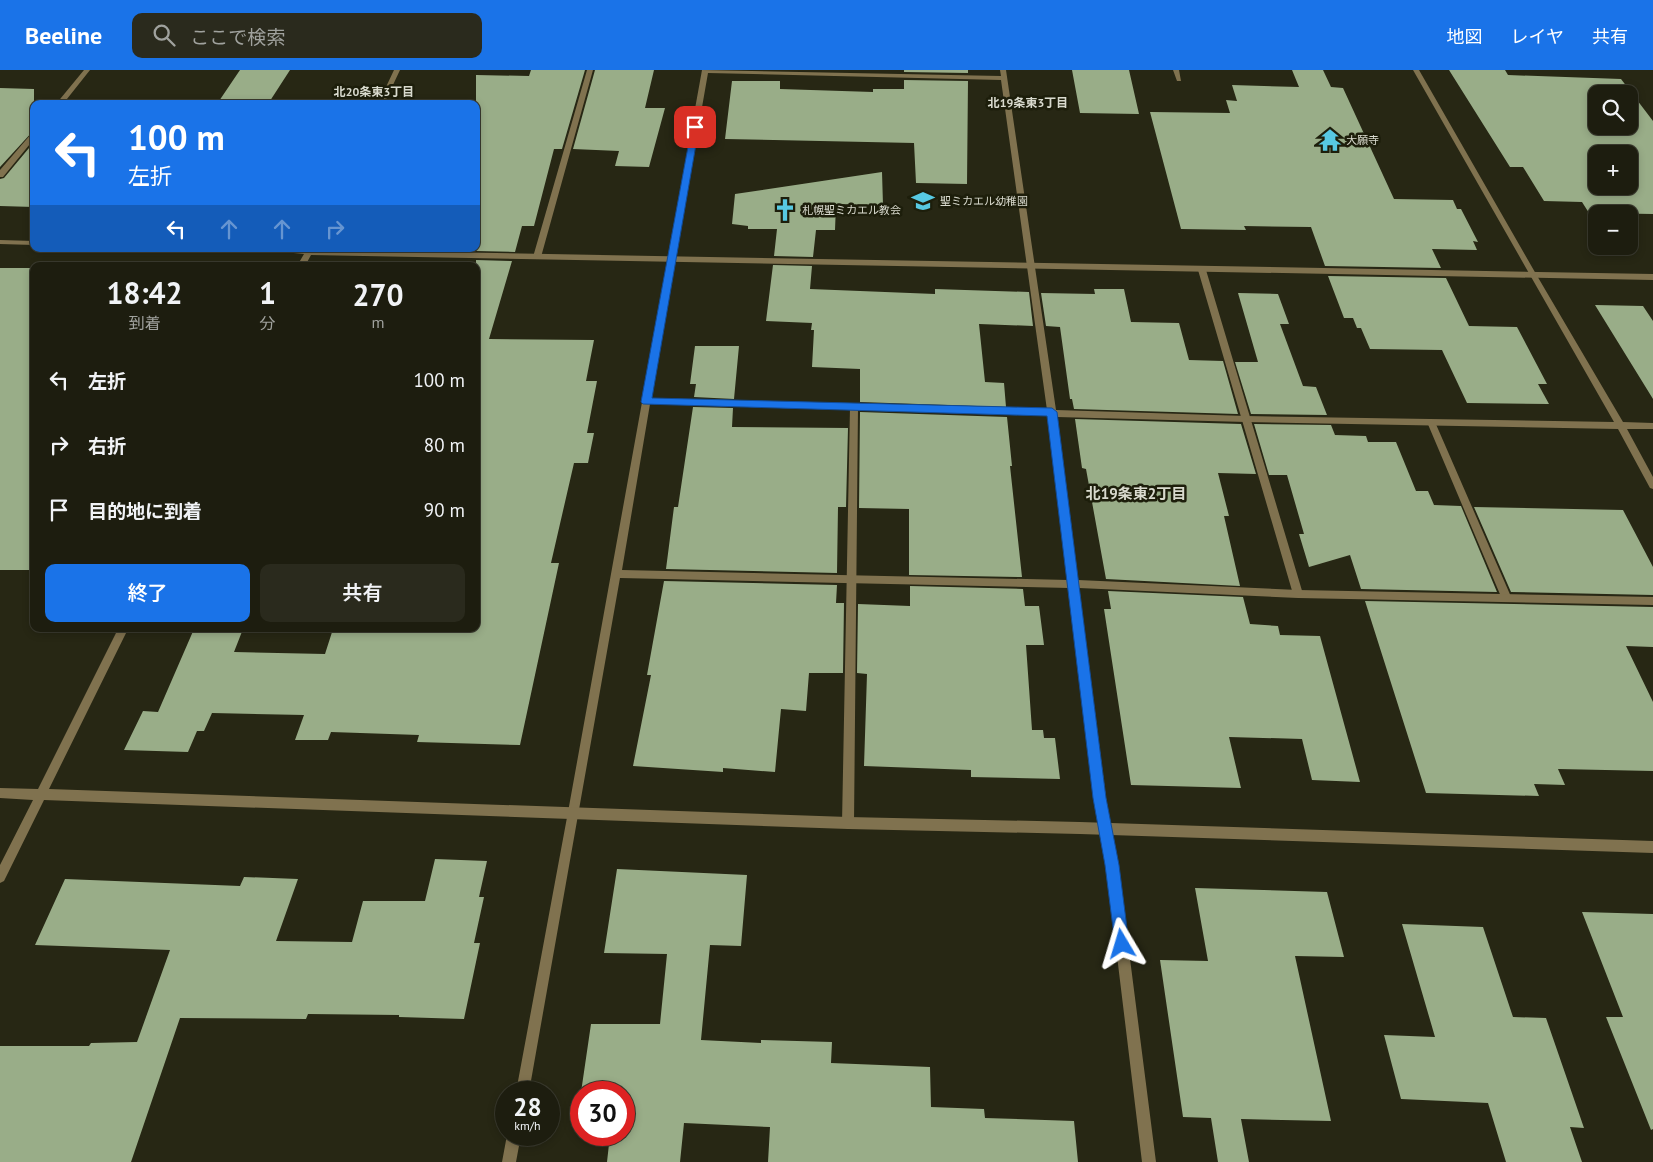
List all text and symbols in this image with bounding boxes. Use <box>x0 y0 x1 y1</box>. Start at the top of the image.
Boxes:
search box <box>132 13 482 58</box>
text: Beeline <box>25 20 102 51</box>
icon: search <box>150 21 178 49</box>
text: ここで検索 <box>190 25 285 49</box>
text: 地図 <box>1447 25 1483 48</box>
text: レイヤ <box>1511 25 1564 48</box>
text: 共有 <box>1592 25 1628 48</box>
district label: 北20条東3丁目 <box>334 84 414 99</box>
map controls <box>1588 85 1638 255</box>
button: search <box>1588 85 1638 135</box>
district label: 北19条東3丁目 <box>988 95 1068 110</box>
pin <box>674 106 716 148</box>
icon: arrive <box>681 113 709 141</box>
text: 100 m <box>128 114 225 160</box>
icon: left <box>45 120 110 185</box>
temple icon: 大願寺 <box>1317 127 1343 153</box>
place label: 大願寺 <box>1346 133 1379 147</box>
button: + <box>1588 145 1638 195</box>
text: 左折 <box>128 162 172 190</box>
school or university icon: 聖ミカエル幼稚園 <box>910 188 936 214</box>
place label: 聖ミカエル幼稚園 <box>940 194 1028 208</box>
church icon: 札幌聖ミカエル教会 <box>772 197 798 223</box>
place label: 札幌聖ミカエル教会 <box>802 203 901 217</box>
button: − <box>1588 205 1638 255</box>
icon: left <box>162 215 190 243</box>
icon: ahead <box>215 215 243 243</box>
icon: ahead <box>268 215 296 243</box>
icon: right <box>321 215 349 243</box>
text: 18:42 <box>106 273 183 312</box>
text: 1 <box>259 273 276 312</box>
text: 270 <box>353 275 404 314</box>
text: m <box>372 312 385 332</box>
text: 到着 <box>129 313 161 333</box>
text: 分 <box>260 313 276 333</box>
icon: left <box>45 366 73 394</box>
text: 100 m <box>413 368 465 392</box>
text: 左折 <box>88 369 126 393</box>
icon: right <box>45 431 73 459</box>
text: 80 m <box>424 433 465 457</box>
text: 右折 <box>88 434 126 458</box>
district label: 北19条東2丁目 <box>1086 484 1186 503</box>
icon: arrive <box>45 496 73 524</box>
text: 90 m <box>424 498 465 522</box>
text: 目的地に到着 <box>88 499 202 523</box>
button: 終了 <box>45 564 250 622</box>
button: 共有 <box>260 564 465 622</box>
position arrow <box>1095 917 1147 969</box>
speed limit sign: 30 <box>570 1081 635 1146</box>
text: 28 <box>513 1091 542 1123</box>
text: km/h <box>514 1118 541 1133</box>

